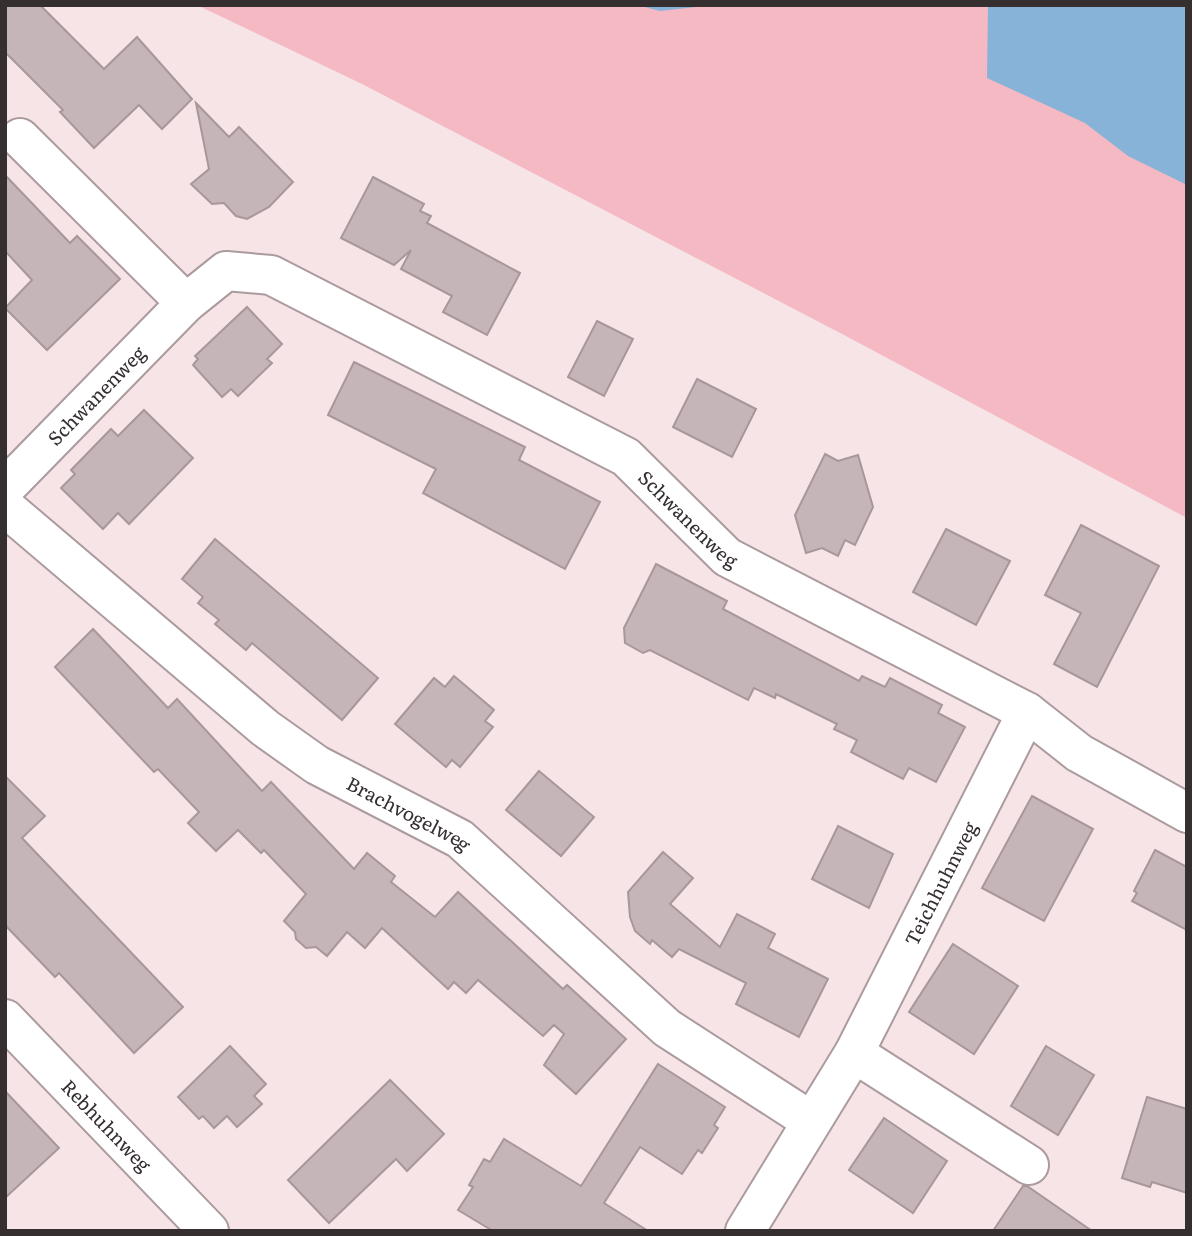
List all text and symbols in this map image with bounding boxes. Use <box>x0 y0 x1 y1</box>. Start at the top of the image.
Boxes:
street label: Schwanenweg <box>41 339 151 451</box>
street label: Schwanenweg <box>633 463 743 574</box>
street label: Brachvogelweg <box>342 769 478 857</box>
street label: Teichhuhnweg <box>897 816 983 950</box>
street label: Rebhuhnweg <box>56 1072 158 1178</box>

